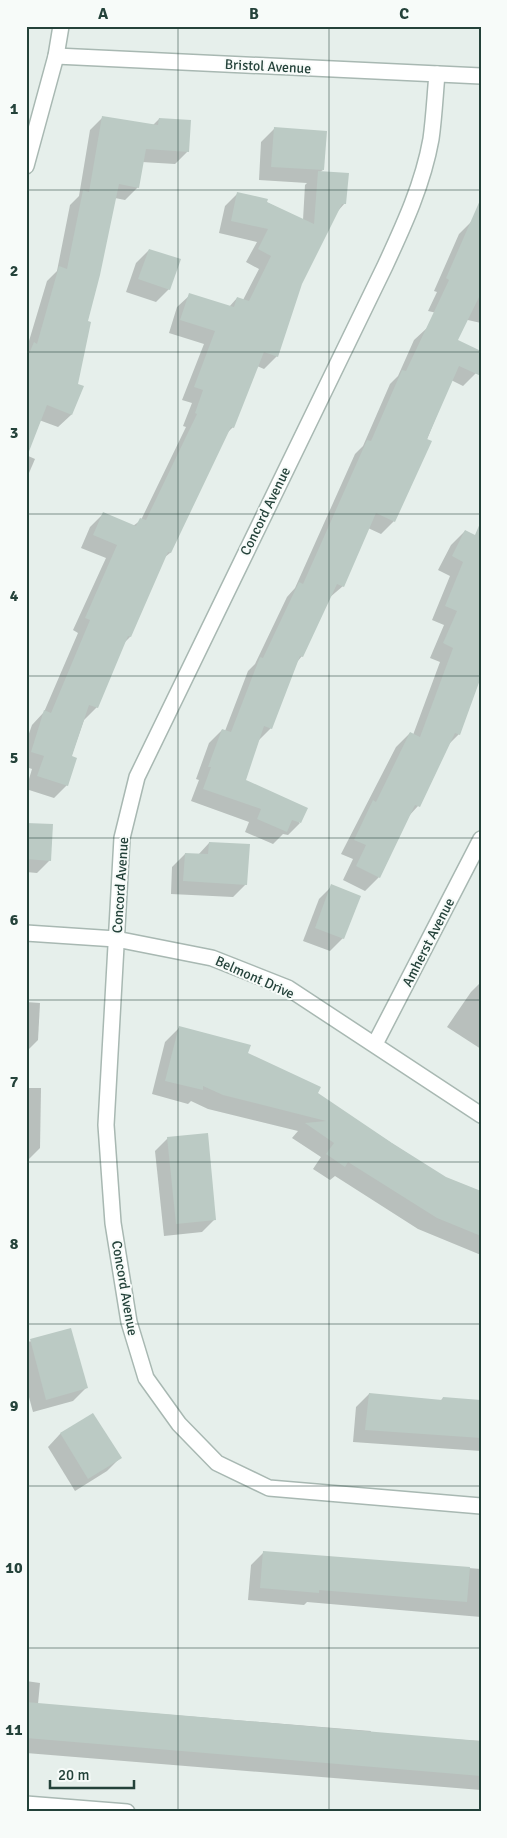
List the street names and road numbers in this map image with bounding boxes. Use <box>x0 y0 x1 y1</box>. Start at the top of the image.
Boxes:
street label: Bristol Avenue <box>224 56 312 77</box>
street label: Concord Avenue <box>237 464 294 558</box>
street label: Concord Avenue <box>109 836 132 934</box>
street label: Amherst Avenue <box>399 895 458 989</box>
street label: Belmont Drive <box>213 952 297 1003</box>
street label: Concord Avenue <box>108 1239 141 1337</box>

